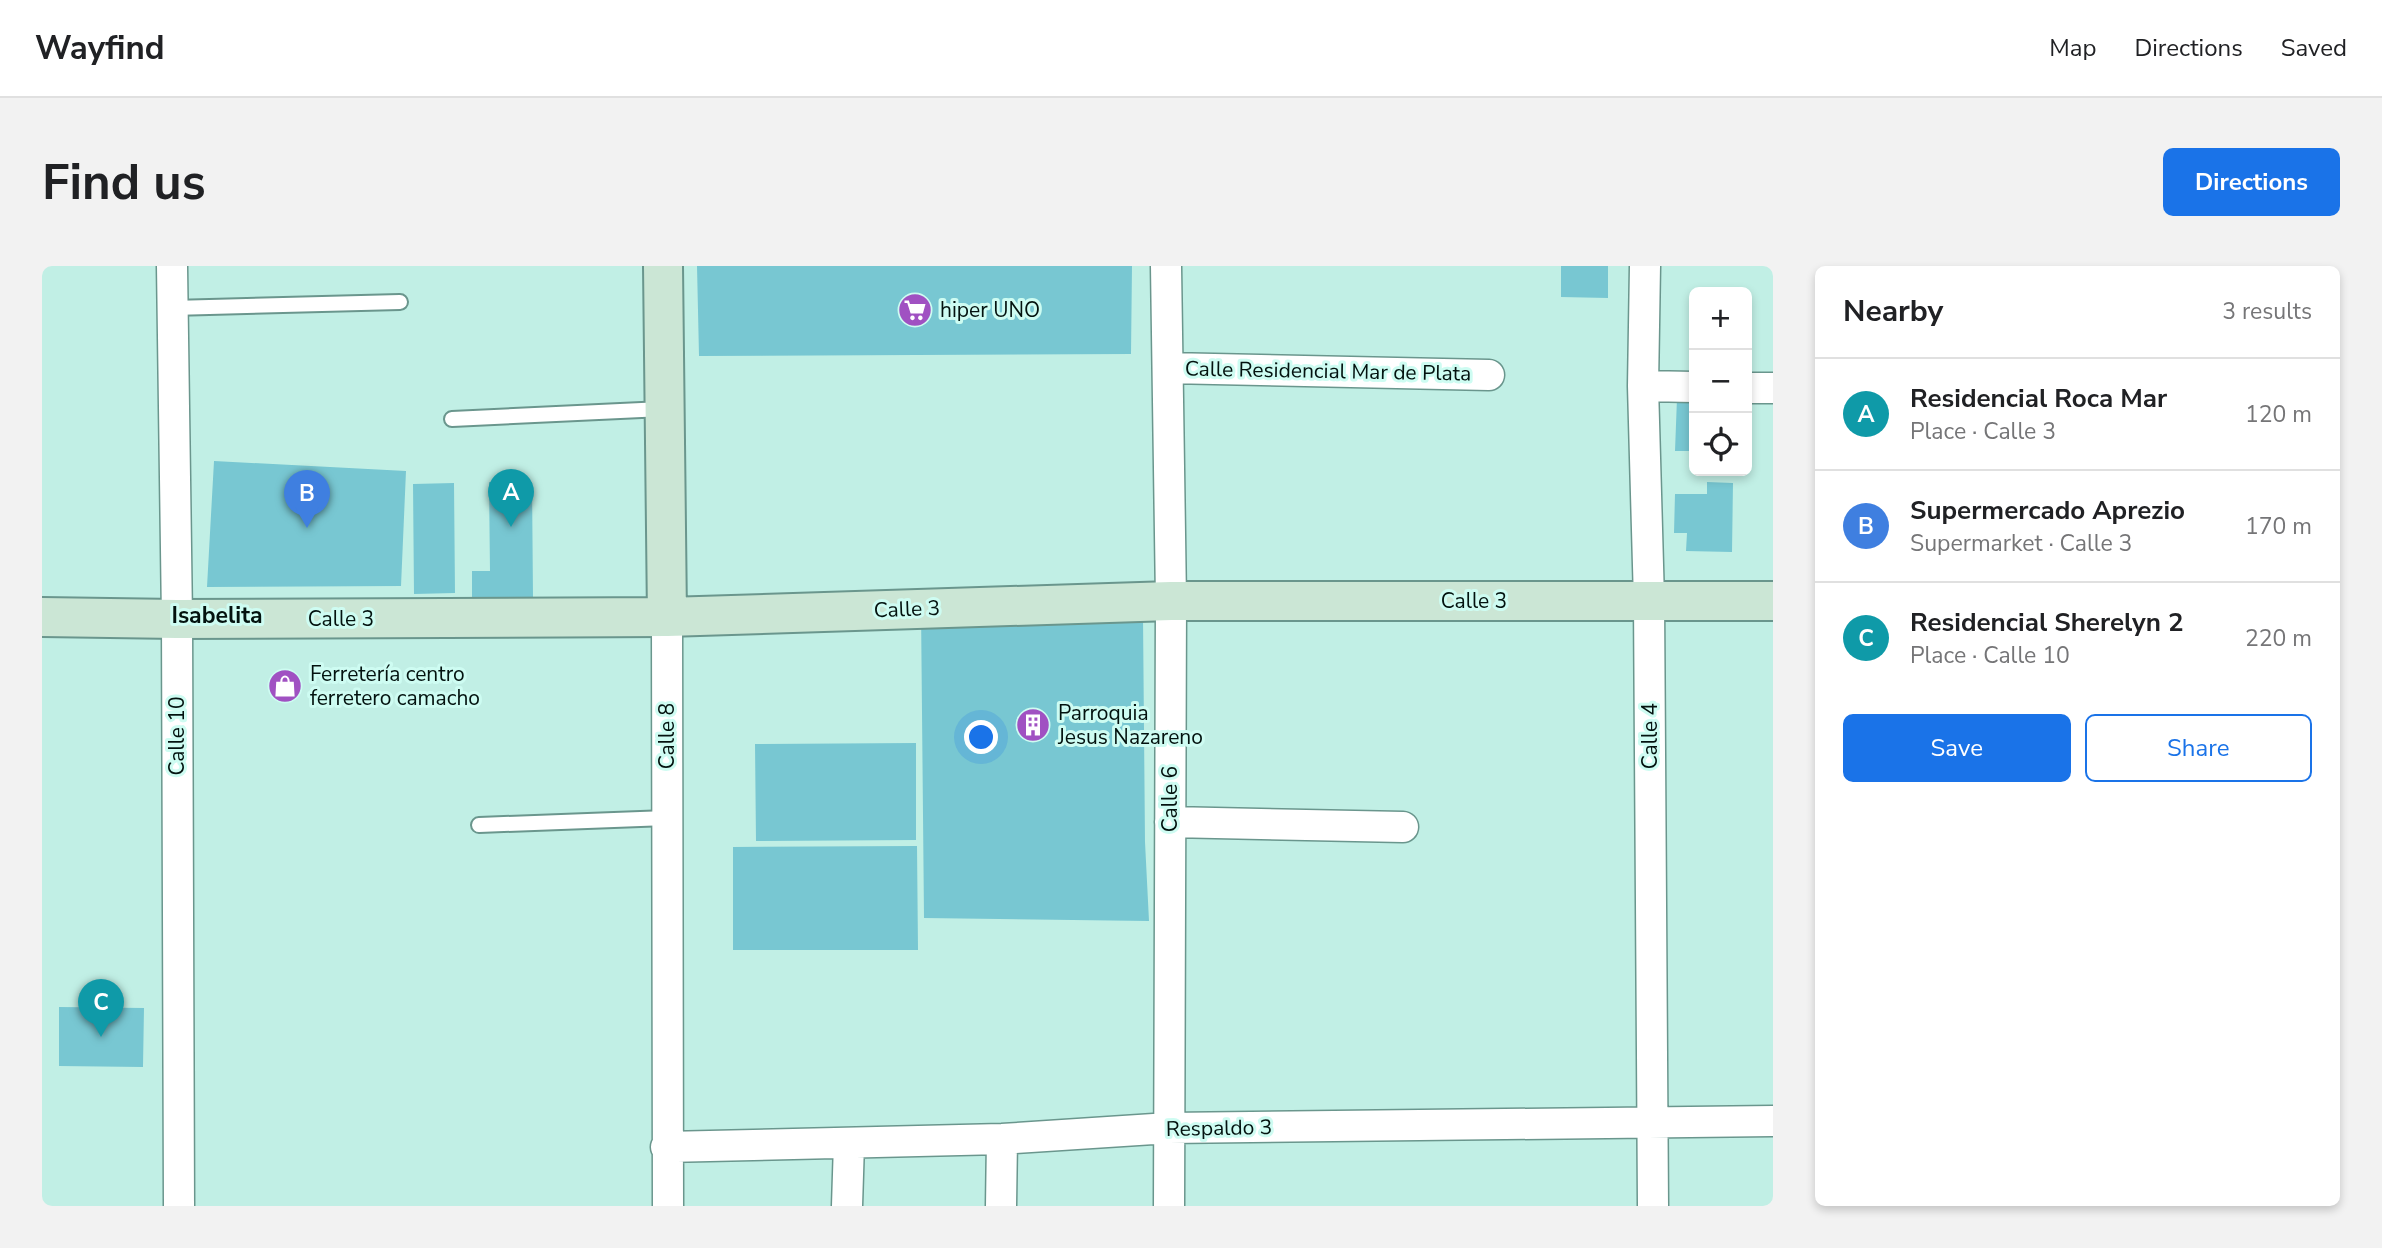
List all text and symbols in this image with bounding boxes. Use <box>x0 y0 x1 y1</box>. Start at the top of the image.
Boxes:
text: Wayfind <box>35 26 165 71</box>
text: Map <box>2049 32 2096 64</box>
text: Directions <box>2134 32 2243 64</box>
text: Saved <box>2281 32 2347 64</box>
button: Directions <box>2163 148 2340 216</box>
text: Find us <box>42 149 206 216</box>
map controls <box>1689 287 1752 476</box>
button: + <box>1689 287 1752 350</box>
supermarket icon: hiper UNO <box>896 291 934 329</box>
text: Nearby <box>1843 291 1943 332</box>
place label: hiper UNO <box>940 296 1040 324</box>
text: 3 results <box>2222 296 2312 327</box>
button: − <box>1689 350 1752 413</box>
street label: Calle Residencial Mar de Plata <box>1185 355 1471 387</box>
text: Residencial Roca Mar <box>1910 381 2167 416</box>
text: A <box>1857 399 1875 430</box>
text: 120 m <box>2245 399 2312 430</box>
button: locate <box>1689 413 1752 476</box>
text: Place · Calle 3 <box>1910 416 2056 447</box>
pin: A <box>488 469 534 527</box>
pin: B <box>284 470 330 528</box>
text: Supermercado Aprezio <box>1910 493 2185 528</box>
text: B <box>1858 511 1874 542</box>
text: 170 m <box>2245 511 2312 542</box>
text: Supermarket · Calle 3 <box>1910 528 2132 559</box>
street label: Calle 3 <box>1441 587 1507 615</box>
street label: Calle 3 <box>873 594 941 624</box>
district label: Isabelita <box>171 600 263 631</box>
street label: Calle 3 <box>308 605 374 633</box>
text: Residencial Sherelyn 2 <box>1910 605 2184 640</box>
text: C <box>1858 623 1874 654</box>
text: 220 m <box>2245 623 2312 654</box>
text: Place · Calle 10 <box>1910 640 2070 671</box>
place label: Ferretería centro ferretero camacho <box>310 660 480 712</box>
shop icon: Ferretería centro ferretero camacho <box>266 667 304 705</box>
street label: Calle 10 <box>163 696 191 776</box>
place label: Parroquia Jesus Nazareno <box>1057 699 1203 751</box>
street label: Calle 8 <box>653 703 681 769</box>
street label: Calle 4 <box>1636 703 1664 769</box>
building icon: Parroquia Jesus Nazareno <box>1014 706 1052 744</box>
button: Save <box>1843 714 2071 782</box>
button: Share <box>2085 714 2312 782</box>
your location <box>964 720 998 754</box>
street label: Calle 6 <box>1156 766 1184 832</box>
pin: C <box>78 979 124 1037</box>
street label: Respaldo 3 <box>1166 1113 1272 1143</box>

